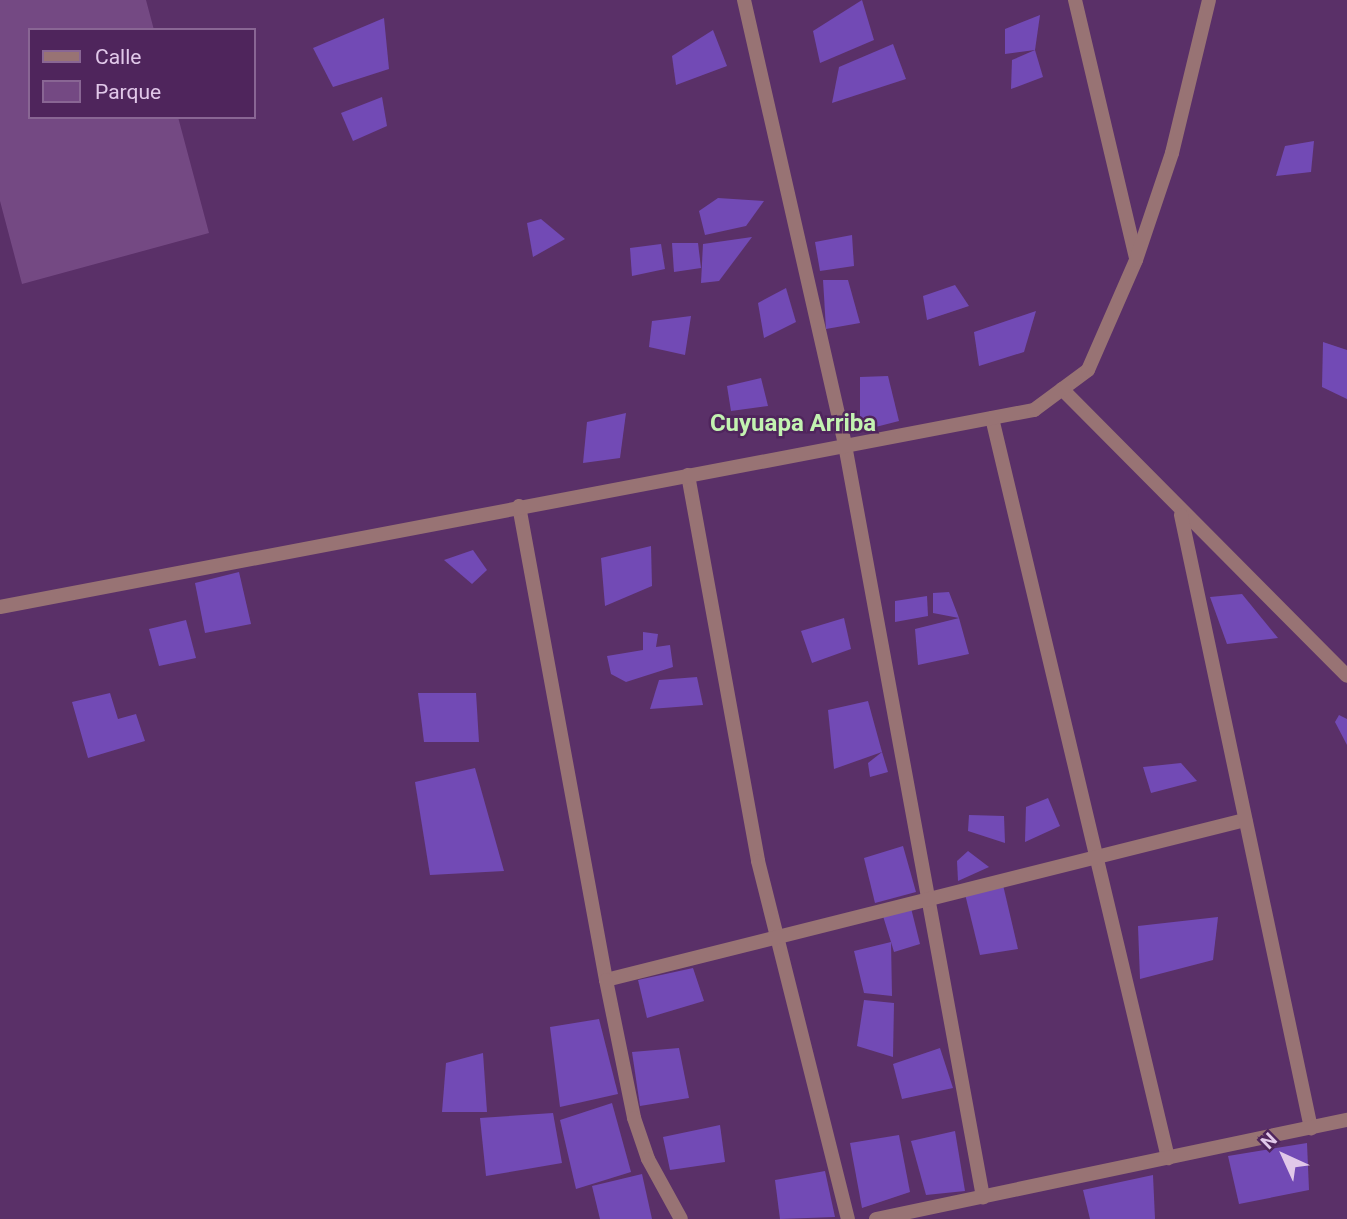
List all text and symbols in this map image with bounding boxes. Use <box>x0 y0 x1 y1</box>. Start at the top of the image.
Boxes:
legend <box>28 28 256 119</box>
text: Calle <box>95 45 141 69</box>
text: Parque <box>95 80 161 104</box>
district label: Cuyuapa Arriba <box>710 410 876 438</box>
north arrow <box>1249 1121 1319 1191</box>
text: N <box>1256 1128 1282 1154</box>

